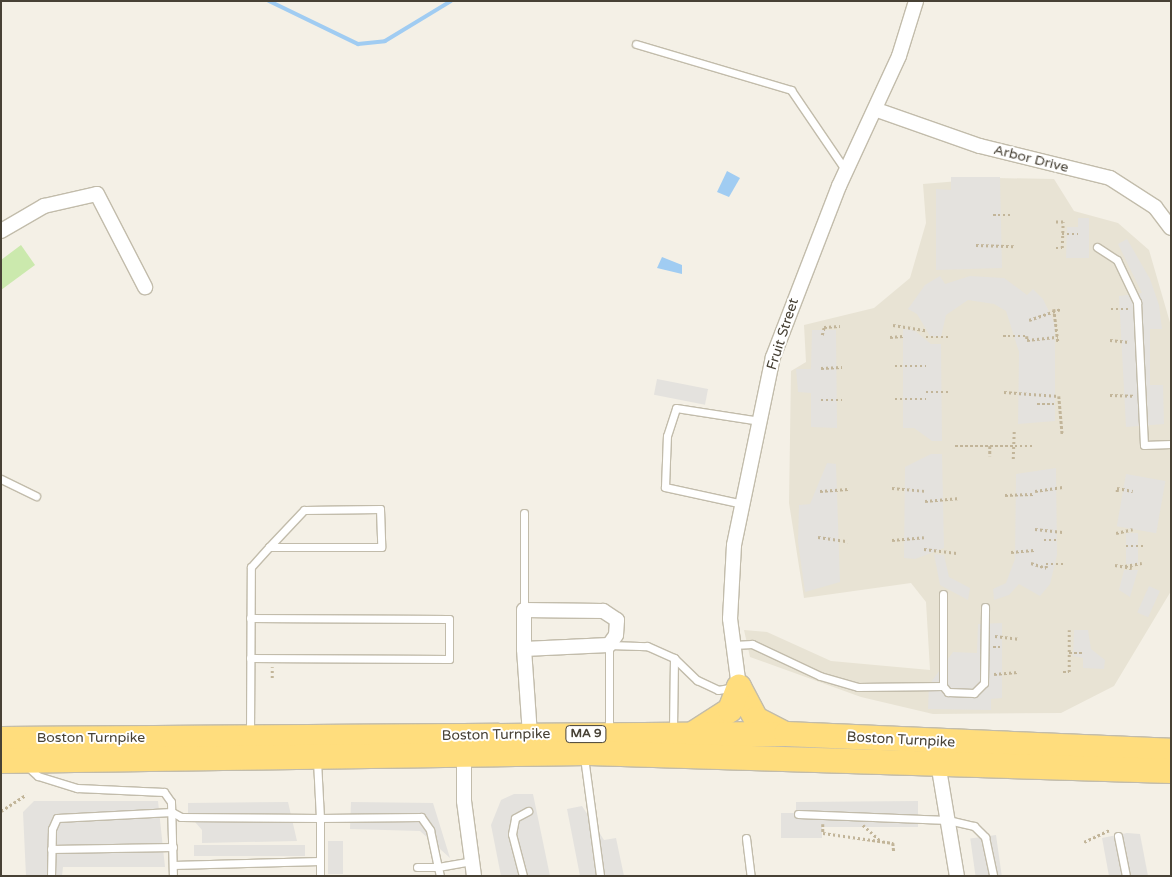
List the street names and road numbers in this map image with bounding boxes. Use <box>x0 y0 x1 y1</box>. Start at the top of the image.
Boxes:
street label: Arbor Drive <box>992 142 1070 176</box>
street label: Fruit Street <box>763 296 803 372</box>
road number: MA 9 <box>565 724 607 744</box>
street label: Boston Turnpike <box>442 726 550 744</box>
street label: Boston Turnpike <box>846 729 956 751</box>
street label: Boston Turnpike <box>37 730 145 746</box>

